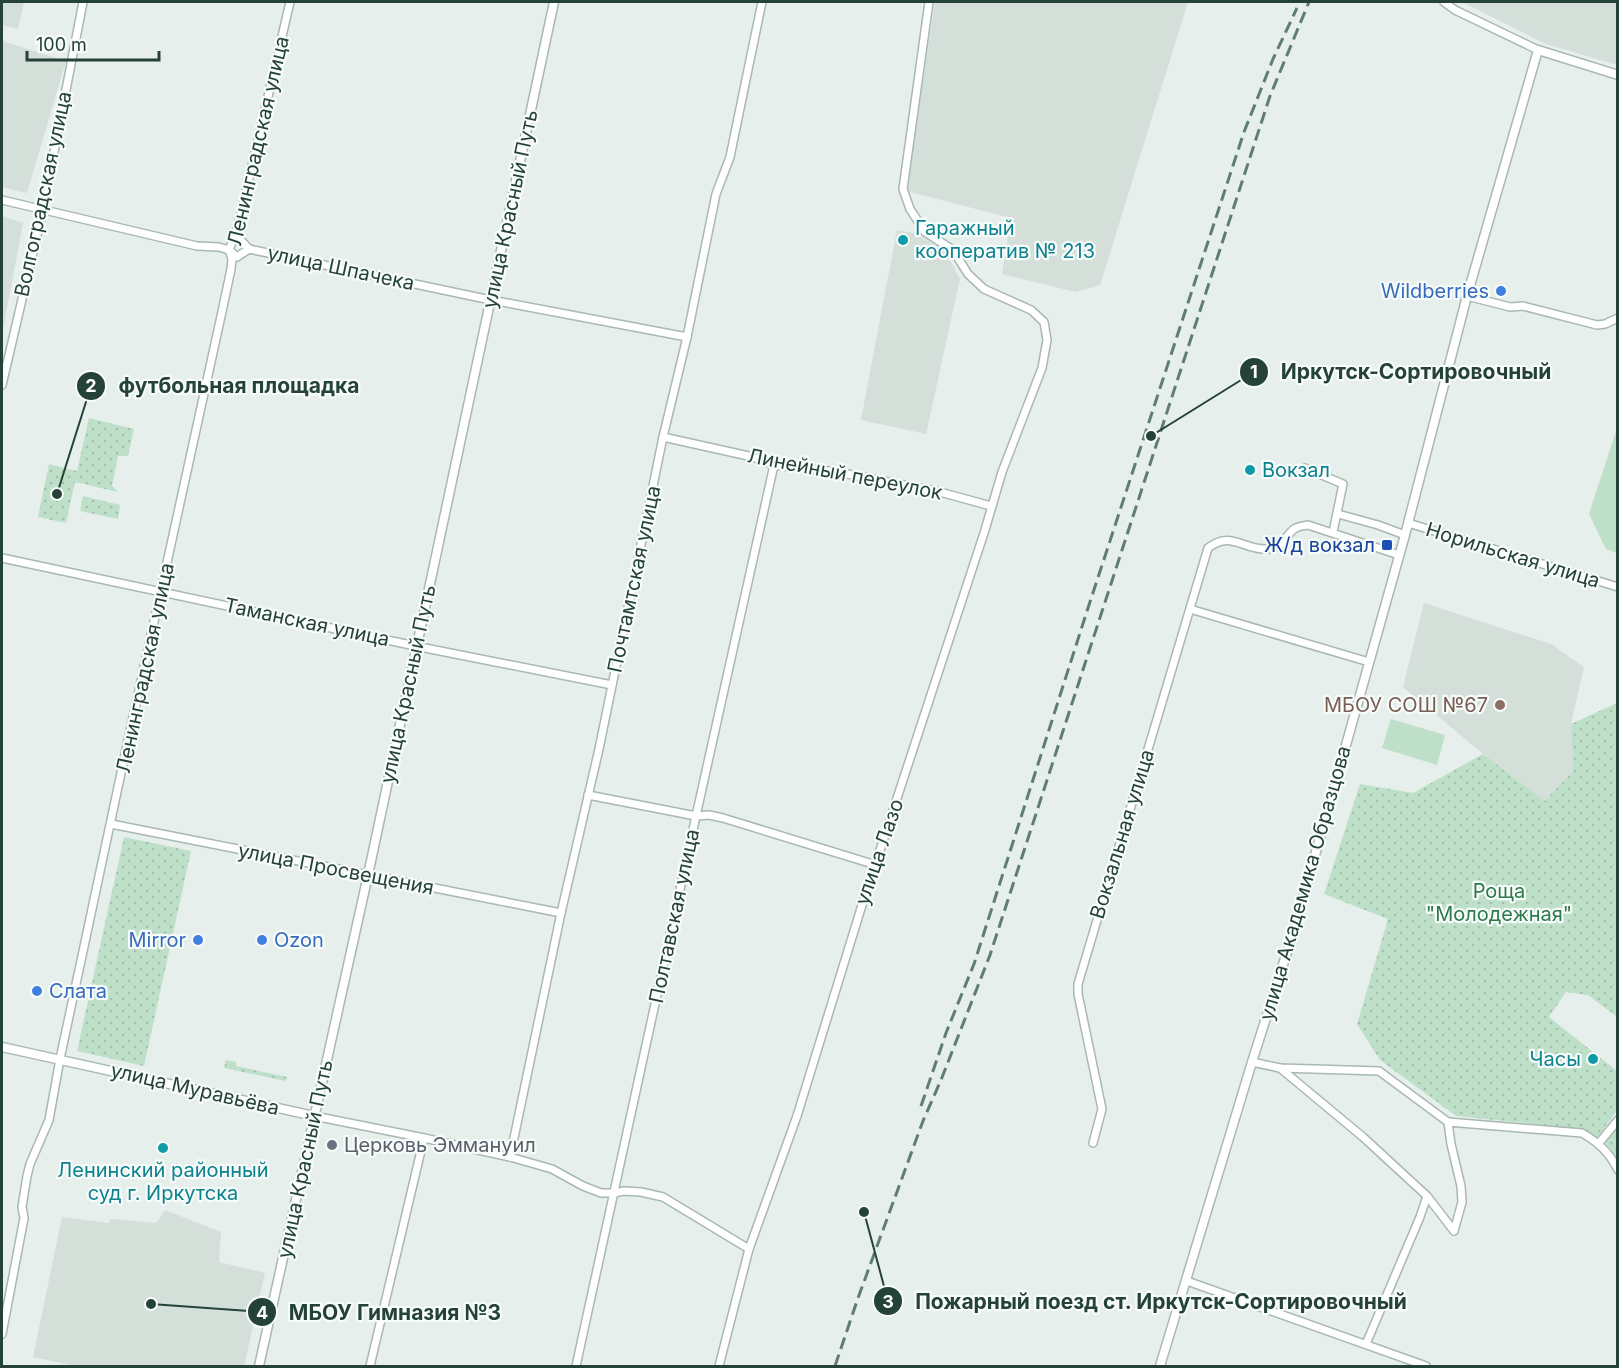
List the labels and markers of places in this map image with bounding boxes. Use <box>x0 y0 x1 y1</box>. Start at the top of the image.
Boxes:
place label: Гаражный кооператив № 213 <box>915 216 1095 263</box>
marker: Гаражный кооператив № 213 <box>896 233 910 247</box>
place label: Wildberries <box>1381 279 1489 303</box>
marker: Wildberries <box>1494 284 1508 298</box>
callout: Иркутск-Сортировочный <box>1239 353 1564 392</box>
callout: футбольная площадка <box>76 366 371 405</box>
place label: Вокзал <box>1262 458 1330 482</box>
marker: Вокзал <box>1243 463 1257 477</box>
place label: Ж/д вокзал <box>1264 533 1375 557</box>
marker: Ж/д вокзал <box>1380 538 1394 552</box>
place label: МБОУ СОШ №67 <box>1324 693 1488 717</box>
marker: МБОУ СОШ №67 <box>1493 698 1507 712</box>
place label: Mirror <box>129 928 186 952</box>
place label: Ozon <box>274 928 324 952</box>
marker: Mirror <box>191 933 205 947</box>
marker: Ozon <box>255 933 269 947</box>
place label: Слата <box>49 979 107 1003</box>
marker: Слата <box>30 984 44 998</box>
place label: Часы <box>1530 1047 1581 1071</box>
marker: Часы <box>1586 1052 1600 1066</box>
place label: Церковь Эммануил <box>344 1133 536 1157</box>
marker: Церковь Эммануил <box>325 1138 339 1152</box>
marker: Ленинский районный суд г. Иркутска <box>156 1141 170 1155</box>
place label: Ленинский районный суд г. Иркутска <box>57 1158 269 1205</box>
callout: Пожарный поезд ст. Иркутск-Сортировочный <box>873 1282 1420 1321</box>
callout: МБОУ Гимназия №3 <box>247 1293 513 1332</box>

